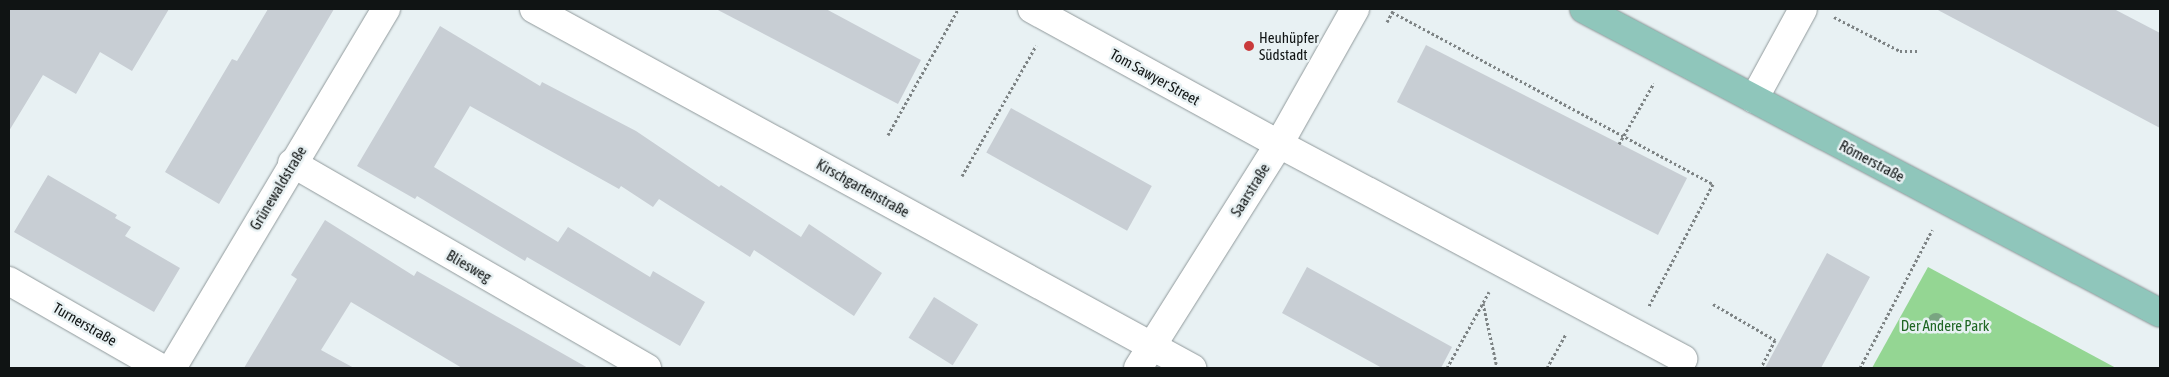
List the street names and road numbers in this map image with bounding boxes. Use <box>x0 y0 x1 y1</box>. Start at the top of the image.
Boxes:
street label: Tom Sawyer Street <box>1107 45 1203 109</box>
street label: Römerstraße <box>1836 136 1908 186</box>
street label: Grünewaldstraße <box>246 143 310 233</box>
street label: Kirschgartenstraße <box>813 155 913 221</box>
street label: Saarstraße <box>1227 160 1273 220</box>
street label: Bliesweg <box>443 246 495 286</box>
street label: Turnerstraße <box>50 299 120 349</box>

